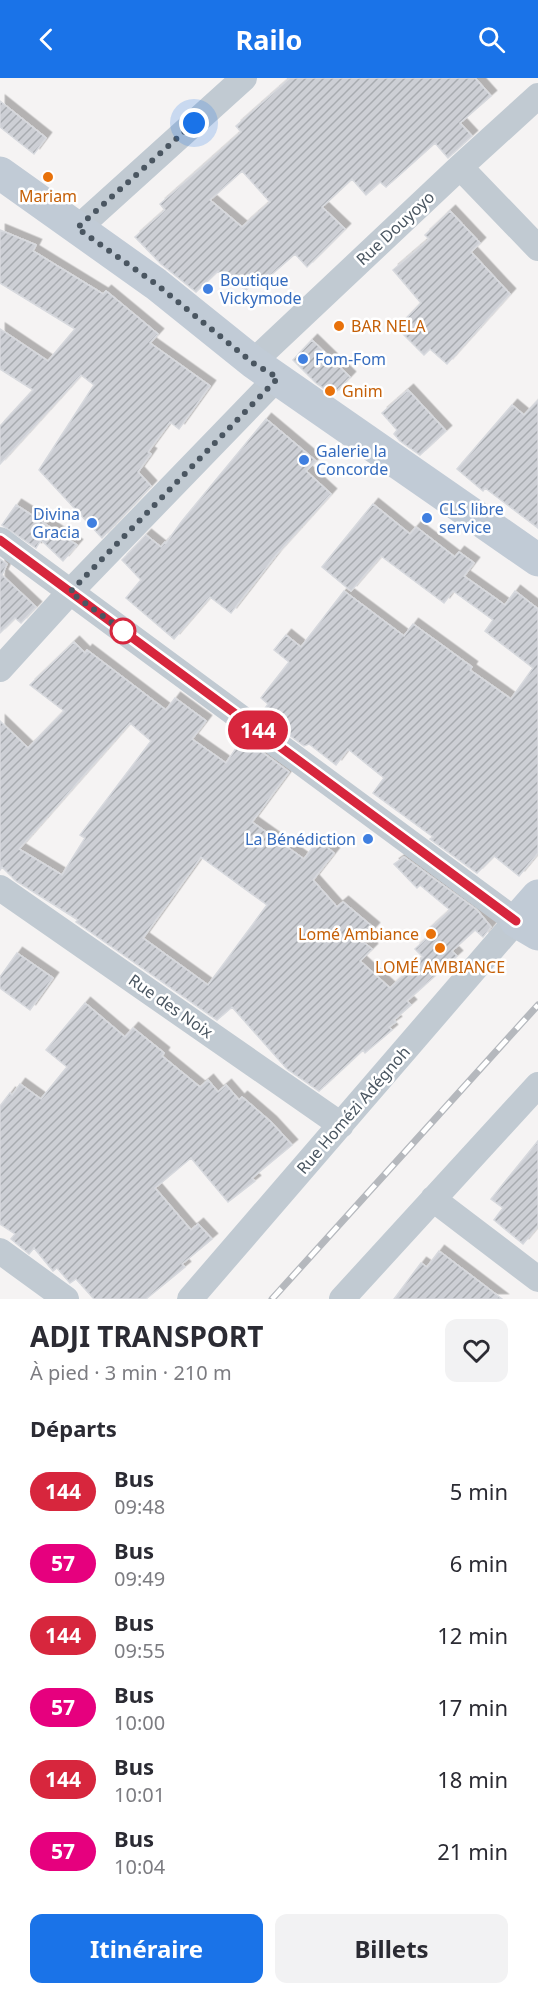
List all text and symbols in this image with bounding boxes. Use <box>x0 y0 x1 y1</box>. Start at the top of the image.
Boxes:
text: Railo <box>236 21 302 58</box>
icon: back <box>30 23 63 56</box>
icon: search <box>475 23 508 56</box>
your location <box>179 108 209 138</box>
marker: Mariam <box>41 170 55 184</box>
place label: Mariam <box>19 185 77 207</box>
street label: Rue Douyoyo <box>351 186 439 270</box>
place label: Boutique Vickymode <box>220 269 302 309</box>
marker: Boutique Vickymode <box>201 282 215 296</box>
place label: BAR NELA <box>351 315 426 337</box>
marker: BAR NELA <box>332 319 346 333</box>
place label: Fom-Fom <box>315 348 386 370</box>
marker: Fom-Fom <box>296 352 310 366</box>
place label: Gnim <box>342 380 383 402</box>
marker: Gnim <box>323 384 337 398</box>
place label: Galerie la Concorde <box>316 440 388 480</box>
marker: Galerie la Concorde <box>297 453 311 467</box>
place label: CLS libre service <box>439 498 504 538</box>
place label: Divina Gracia <box>32 503 80 543</box>
marker: CLS libre service <box>420 511 434 525</box>
marker: Divina Gracia <box>85 516 99 530</box>
unlabelled marker <box>110 618 136 644</box>
line badge: 144 <box>224 710 292 750</box>
text: 144 <box>240 716 276 744</box>
place label: La Bénédiction <box>245 828 356 850</box>
marker: La Bénédiction <box>361 832 375 846</box>
place label: Lomé Ambiance <box>298 923 419 945</box>
marker: Lomé Ambiance <box>424 927 438 941</box>
marker: LOMÉ AMBIANCE <box>433 941 447 955</box>
place label: LOMÉ AMBIANCE <box>375 956 505 978</box>
street label: Rue des Noix <box>124 969 218 1043</box>
street label: Rue Homézi Adégnoh <box>291 1041 415 1179</box>
text: ADJI TRANSPORT <box>30 1317 263 1355</box>
button: heart <box>445 1319 508 1382</box>
text: À pied · 3 min · 210 m <box>30 1359 232 1386</box>
text: Départs <box>30 1413 117 1443</box>
text: Bus <box>114 1463 154 1493</box>
text: 5 min <box>450 1476 508 1506</box>
text: 144 <box>45 1477 81 1505</box>
text: 09:48 <box>114 1493 165 1520</box>
text: Bus <box>114 1535 154 1565</box>
text: 6 min <box>450 1548 508 1578</box>
text: 57 <box>51 1549 75 1577</box>
text: 09:49 <box>114 1565 165 1592</box>
text: Bus <box>114 1607 154 1637</box>
text: 12 min <box>437 1620 508 1650</box>
text: 144 <box>45 1621 81 1649</box>
text: 09:55 <box>114 1637 165 1664</box>
text: Bus <box>114 1679 154 1709</box>
text: 17 min <box>437 1692 508 1722</box>
text: 57 <box>51 1693 75 1721</box>
text: 10:00 <box>114 1709 165 1736</box>
text: Bus <box>114 1751 154 1781</box>
text: 18 min <box>437 1764 508 1794</box>
text: 144 <box>45 1765 81 1793</box>
text: 10:01 <box>114 1781 165 1808</box>
text: Bus <box>114 1823 154 1853</box>
text: 21 min <box>437 1836 508 1866</box>
text: 57 <box>51 1837 75 1865</box>
text: 10:04 <box>114 1853 165 1880</box>
button: Itinéraire <box>30 1914 263 1983</box>
button: Billets <box>275 1914 508 1983</box>

